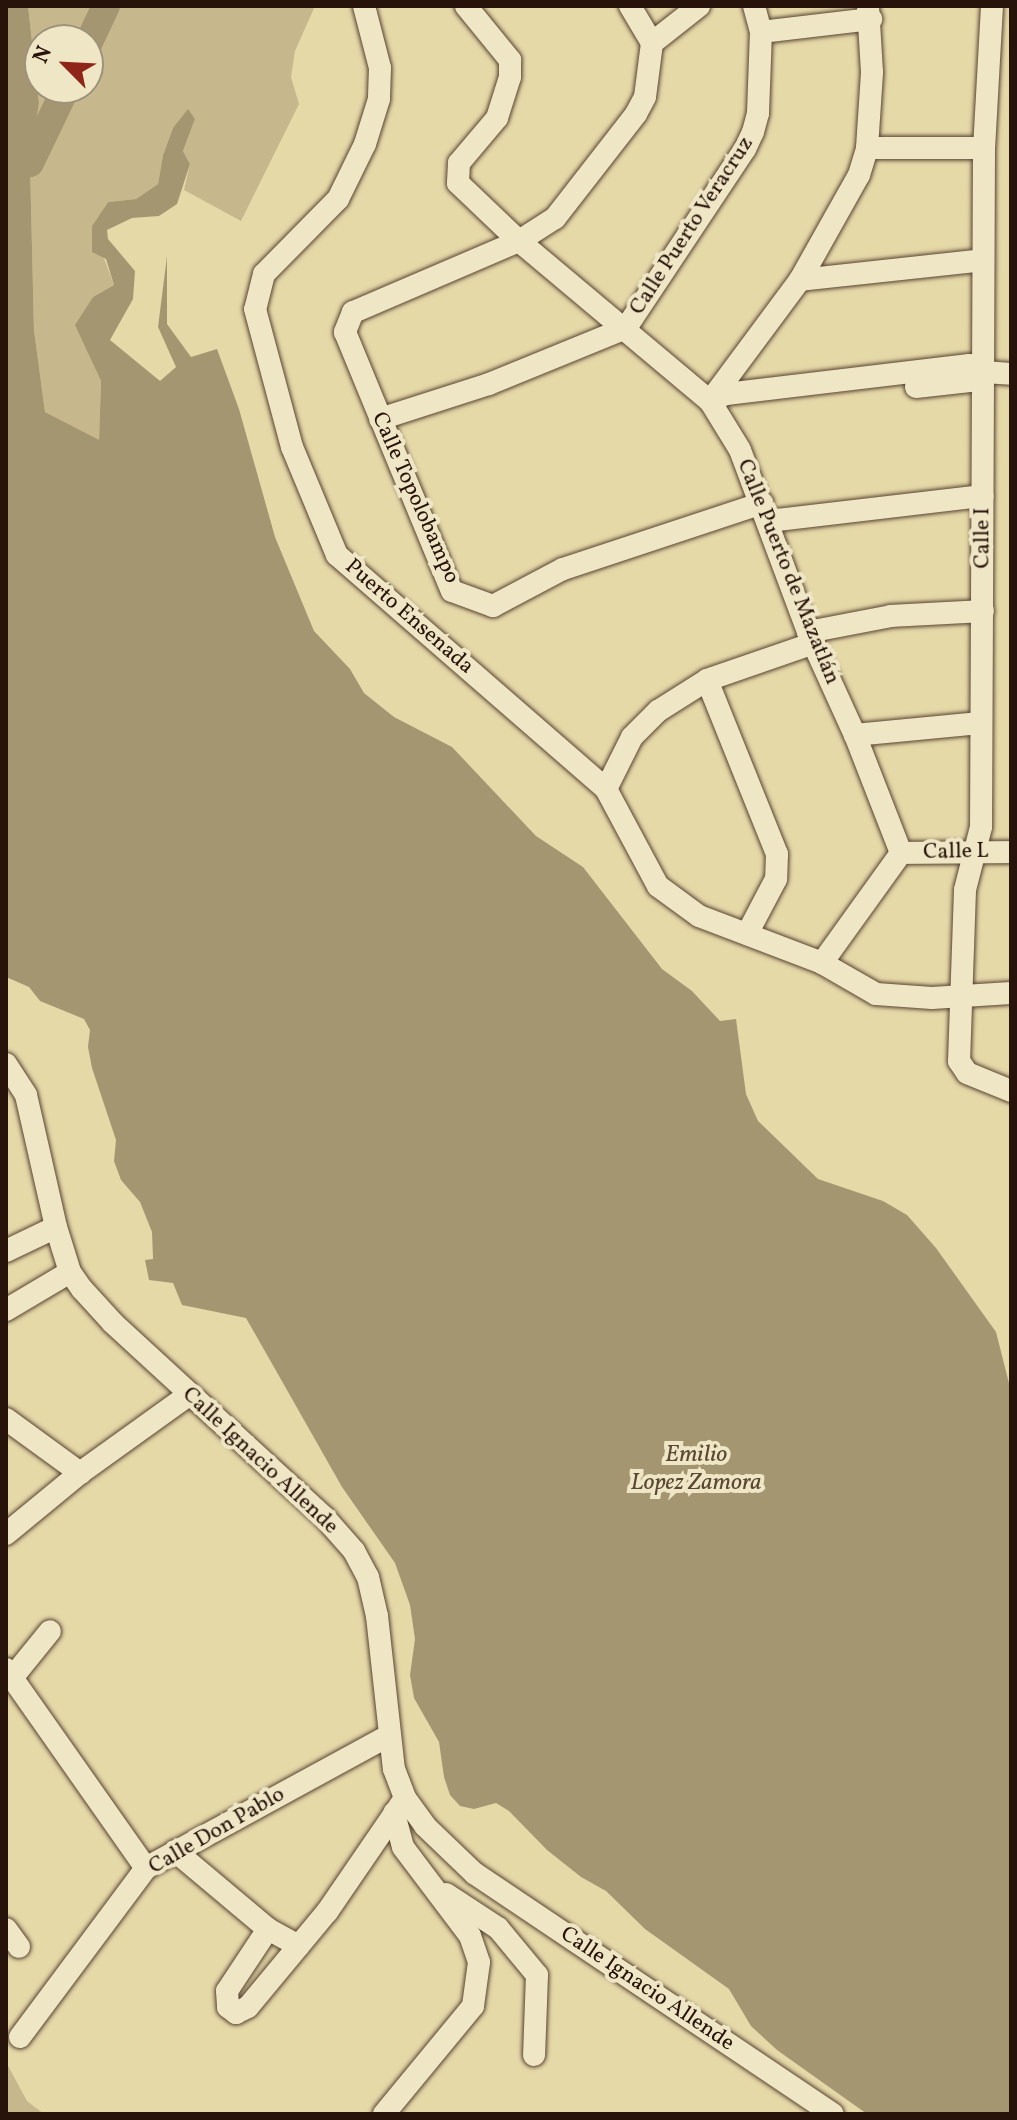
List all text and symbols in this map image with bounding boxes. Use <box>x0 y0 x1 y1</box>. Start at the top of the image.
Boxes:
north arrow <box>24 24 104 104</box>
text: N <box>26 41 61 68</box>
street label: Calle Puerto Veracruz <box>624 132 760 320</box>
street label: Calle Topolobampo <box>365 408 465 588</box>
street label: Calle Puerto de Mazatlán <box>731 456 845 688</box>
street label: Calle I <box>970 507 996 569</box>
street label: Puerto Ensenada <box>339 554 479 680</box>
street label: Calle L <box>923 838 989 866</box>
street label: Calle Ignacio Allende <box>176 1382 344 1540</box>
water label: Emilio Lopez Zamora <box>630 1442 762 1498</box>
street label: Calle Don Pablo <box>144 1781 290 1881</box>
street label: Calle Ignacio Allende <box>555 1921 739 2057</box>

